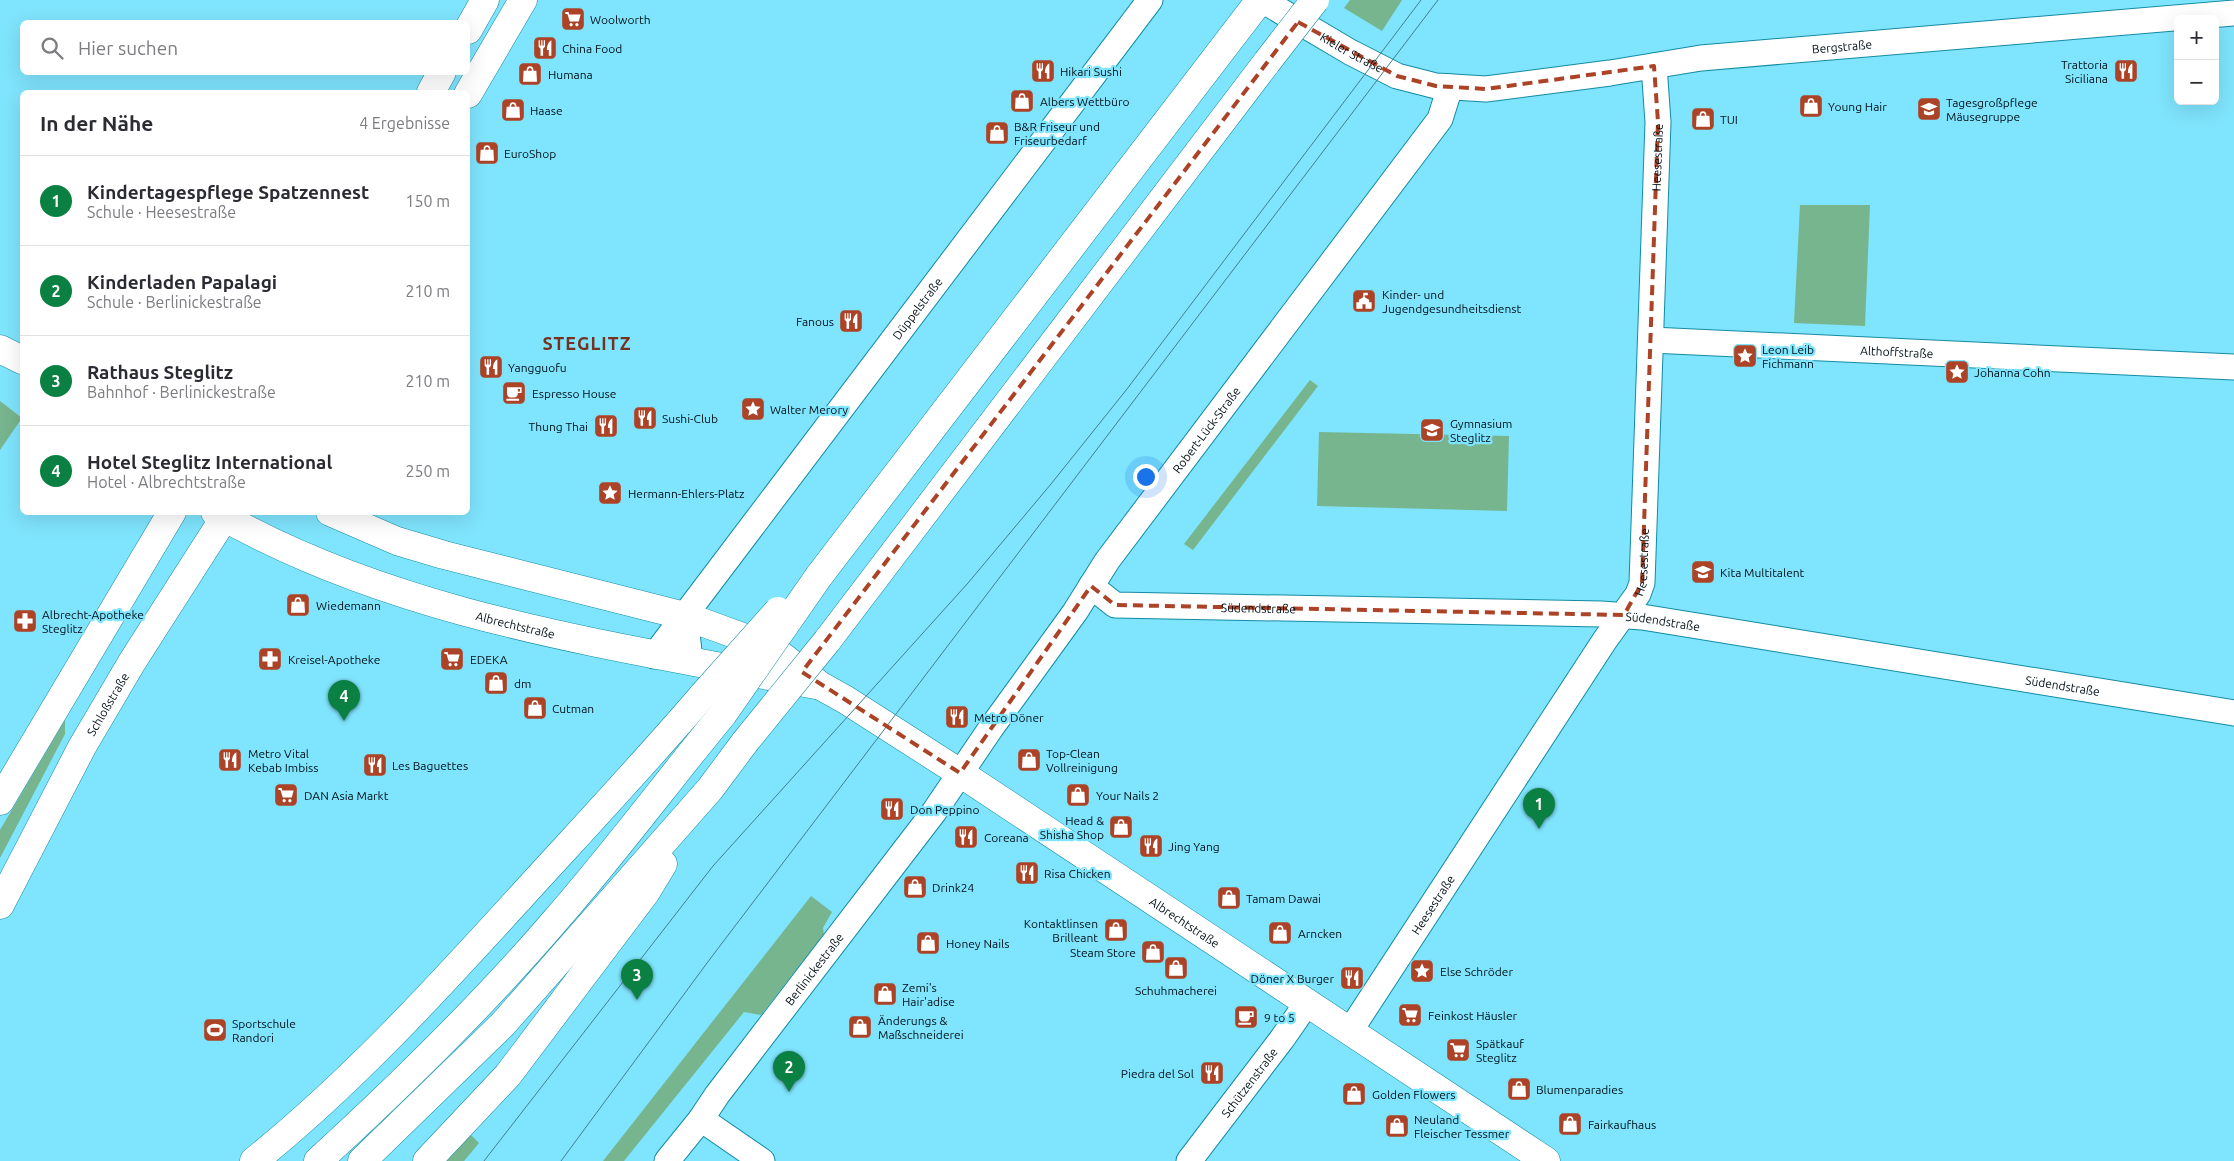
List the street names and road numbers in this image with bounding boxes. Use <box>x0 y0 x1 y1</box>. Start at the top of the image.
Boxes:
street label: Kieler Straße <box>1318 30 1386 74</box>
street label: Bergstraße <box>1811 37 1872 55</box>
street label: Heesestraße <box>1649 123 1664 192</box>
street label: Düppelstraße <box>890 275 944 342</box>
street label: Althoffstraße <box>1860 343 1934 360</box>
street label: Robert-Lück-Straße <box>1170 384 1243 475</box>
street label: Heesestraße <box>1631 528 1650 598</box>
street label: Südendstraße <box>1221 600 1296 615</box>
street label: Albrechtstraße <box>475 609 556 640</box>
street label: Südendstraße <box>1625 609 1701 633</box>
street label: Schloßstraße <box>84 670 131 738</box>
street label: Südendstraße <box>2025 673 2101 698</box>
street label: Heesestraße <box>1408 872 1457 937</box>
street label: Albrechtstraße <box>1148 894 1222 950</box>
street label: Berlinickestraße <box>782 930 846 1007</box>
street label: Schützenstraße <box>1218 1045 1280 1120</box>

